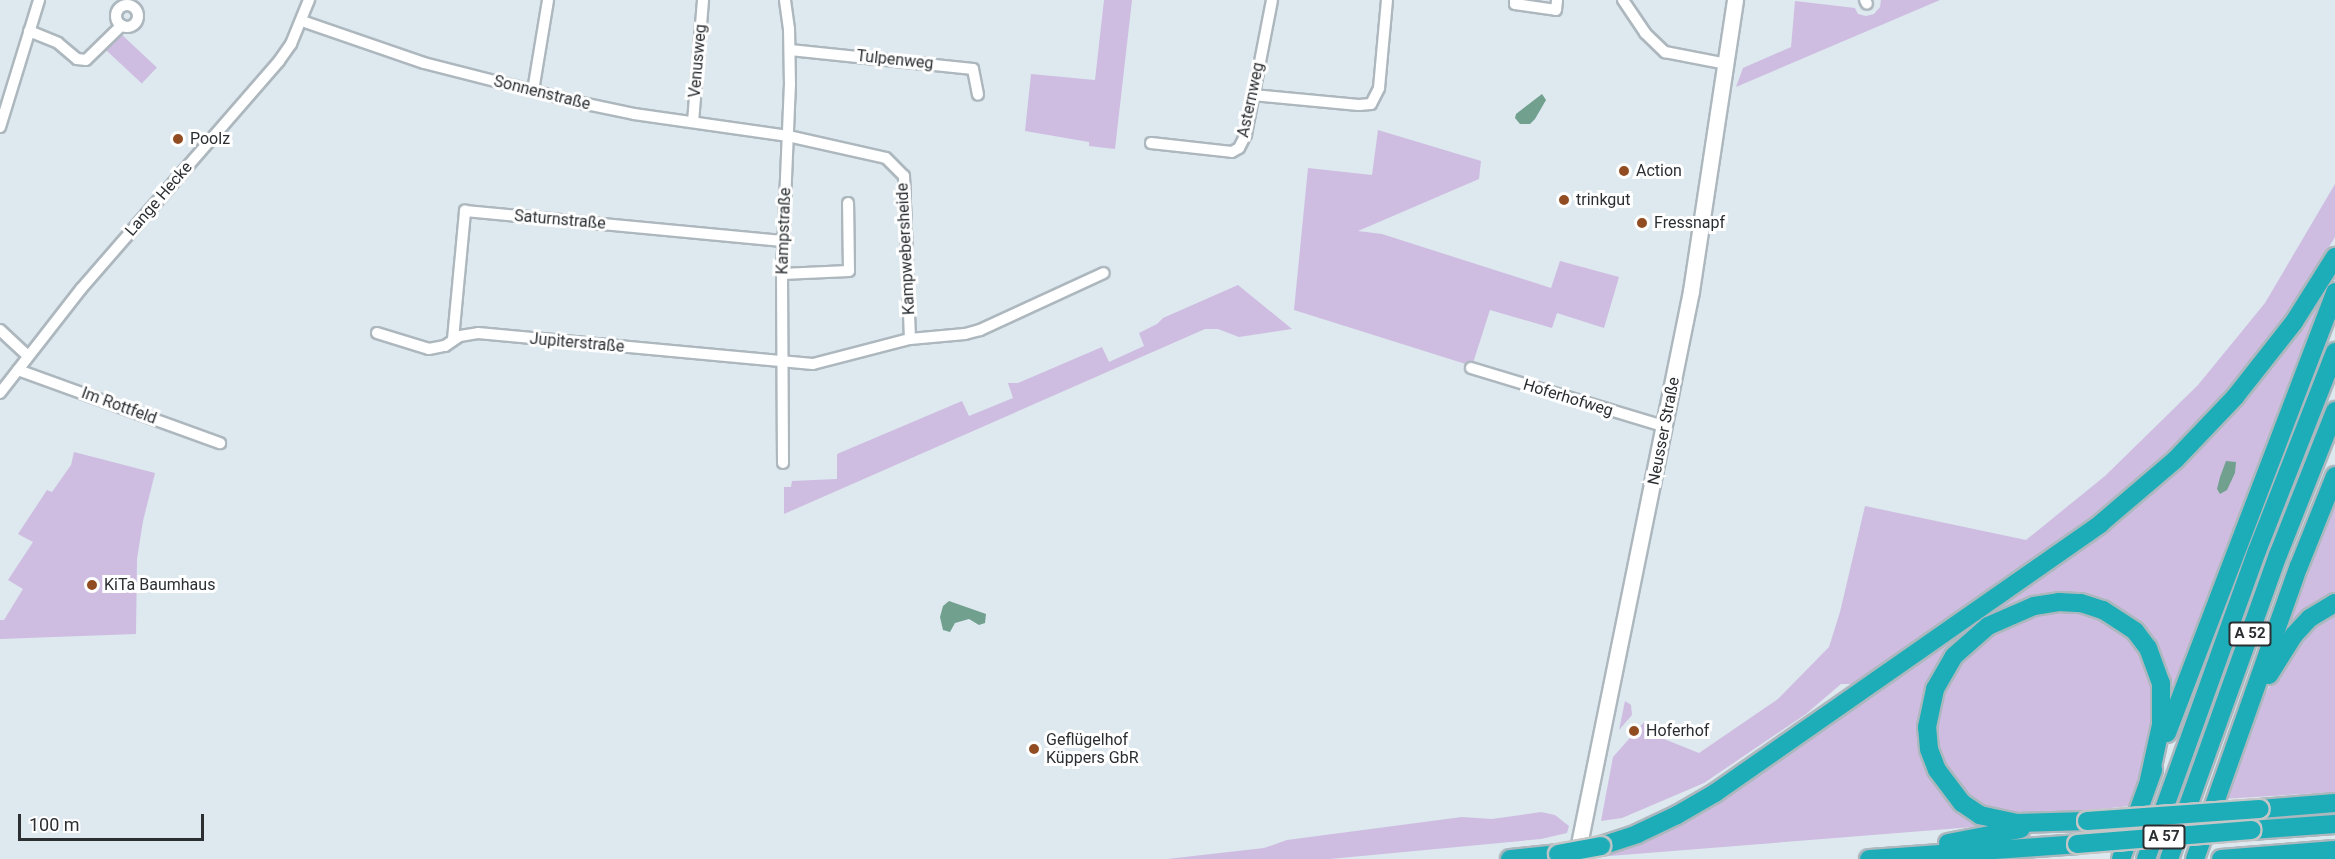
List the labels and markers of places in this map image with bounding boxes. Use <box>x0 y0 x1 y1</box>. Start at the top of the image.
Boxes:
place label: Poolz <box>190 129 230 149</box>
marker: Poolz <box>171 132 185 146</box>
place label: Action <box>1636 161 1682 181</box>
marker: Action <box>1617 164 1631 178</box>
place label: trinkgut <box>1576 190 1630 210</box>
marker: trinkgut <box>1557 193 1571 207</box>
place label: Fressnapf <box>1654 213 1725 233</box>
marker: Fressnapf <box>1635 216 1649 230</box>
place label: KiTa Baumhaus <box>104 575 215 595</box>
marker: KiTa Baumhaus <box>85 578 99 592</box>
place label: Hoferhof <box>1646 721 1709 741</box>
marker: Hoferhof <box>1627 724 1641 738</box>
place label: Geflügelhof Küppers GbR <box>1046 730 1139 768</box>
marker: Geflügelhof Küppers GbR <box>1027 742 1041 756</box>

